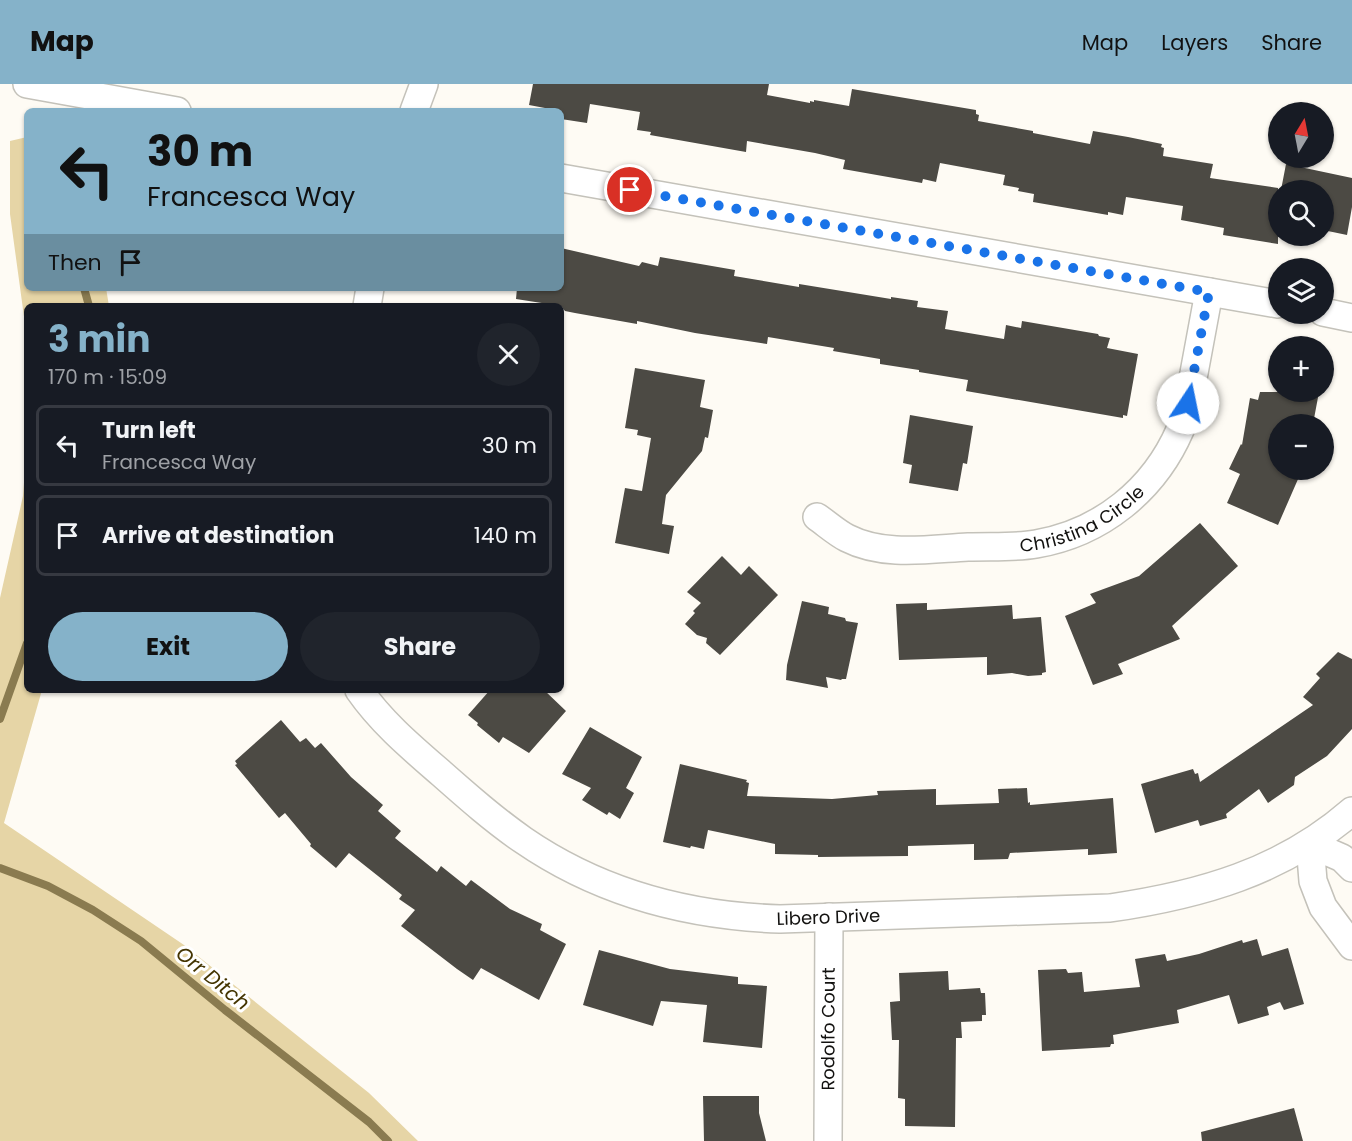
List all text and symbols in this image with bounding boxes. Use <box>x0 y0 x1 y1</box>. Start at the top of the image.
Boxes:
text: Map <box>30 22 94 61</box>
text: Map <box>1082 28 1128 57</box>
text: Layers <box>1161 28 1228 57</box>
text: Share <box>1261 28 1322 57</box>
north arrow <box>1268 102 1334 168</box>
map controls <box>1268 102 1334 480</box>
text: 30 m <box>147 122 253 181</box>
icon: left <box>48 132 126 210</box>
pin <box>604 164 655 215</box>
icon: arrive <box>613 173 646 206</box>
text: Francesca Way <box>147 178 355 215</box>
button: search <box>1268 180 1334 246</box>
icon: arrive <box>114 246 147 279</box>
text: Then <box>48 247 102 278</box>
button: layers <box>1268 258 1334 324</box>
text: 3 min <box>48 314 150 365</box>
button: close <box>477 323 540 386</box>
button: + <box>1268 336 1334 402</box>
text: 170 m · 15:09 <box>48 363 167 391</box>
position arrow <box>1156 371 1220 435</box>
button: − <box>1268 414 1334 480</box>
text: Turn left <box>102 415 196 446</box>
icon: left <box>51 429 84 462</box>
text: 30 m <box>482 430 537 461</box>
text: Francesca Way <box>102 448 256 476</box>
street label: Christina Circle <box>1018 479 1150 558</box>
icon: arrive <box>51 519 84 552</box>
text: Arrive at destination <box>102 520 334 551</box>
text: 140 m <box>474 520 537 551</box>
button: Exit <box>48 612 288 681</box>
button: Share <box>300 612 540 681</box>
street label: Libero Drive <box>776 903 881 931</box>
water label: Orr Ditch <box>170 939 256 1017</box>
street label: Rodolfo Court <box>815 967 841 1091</box>

